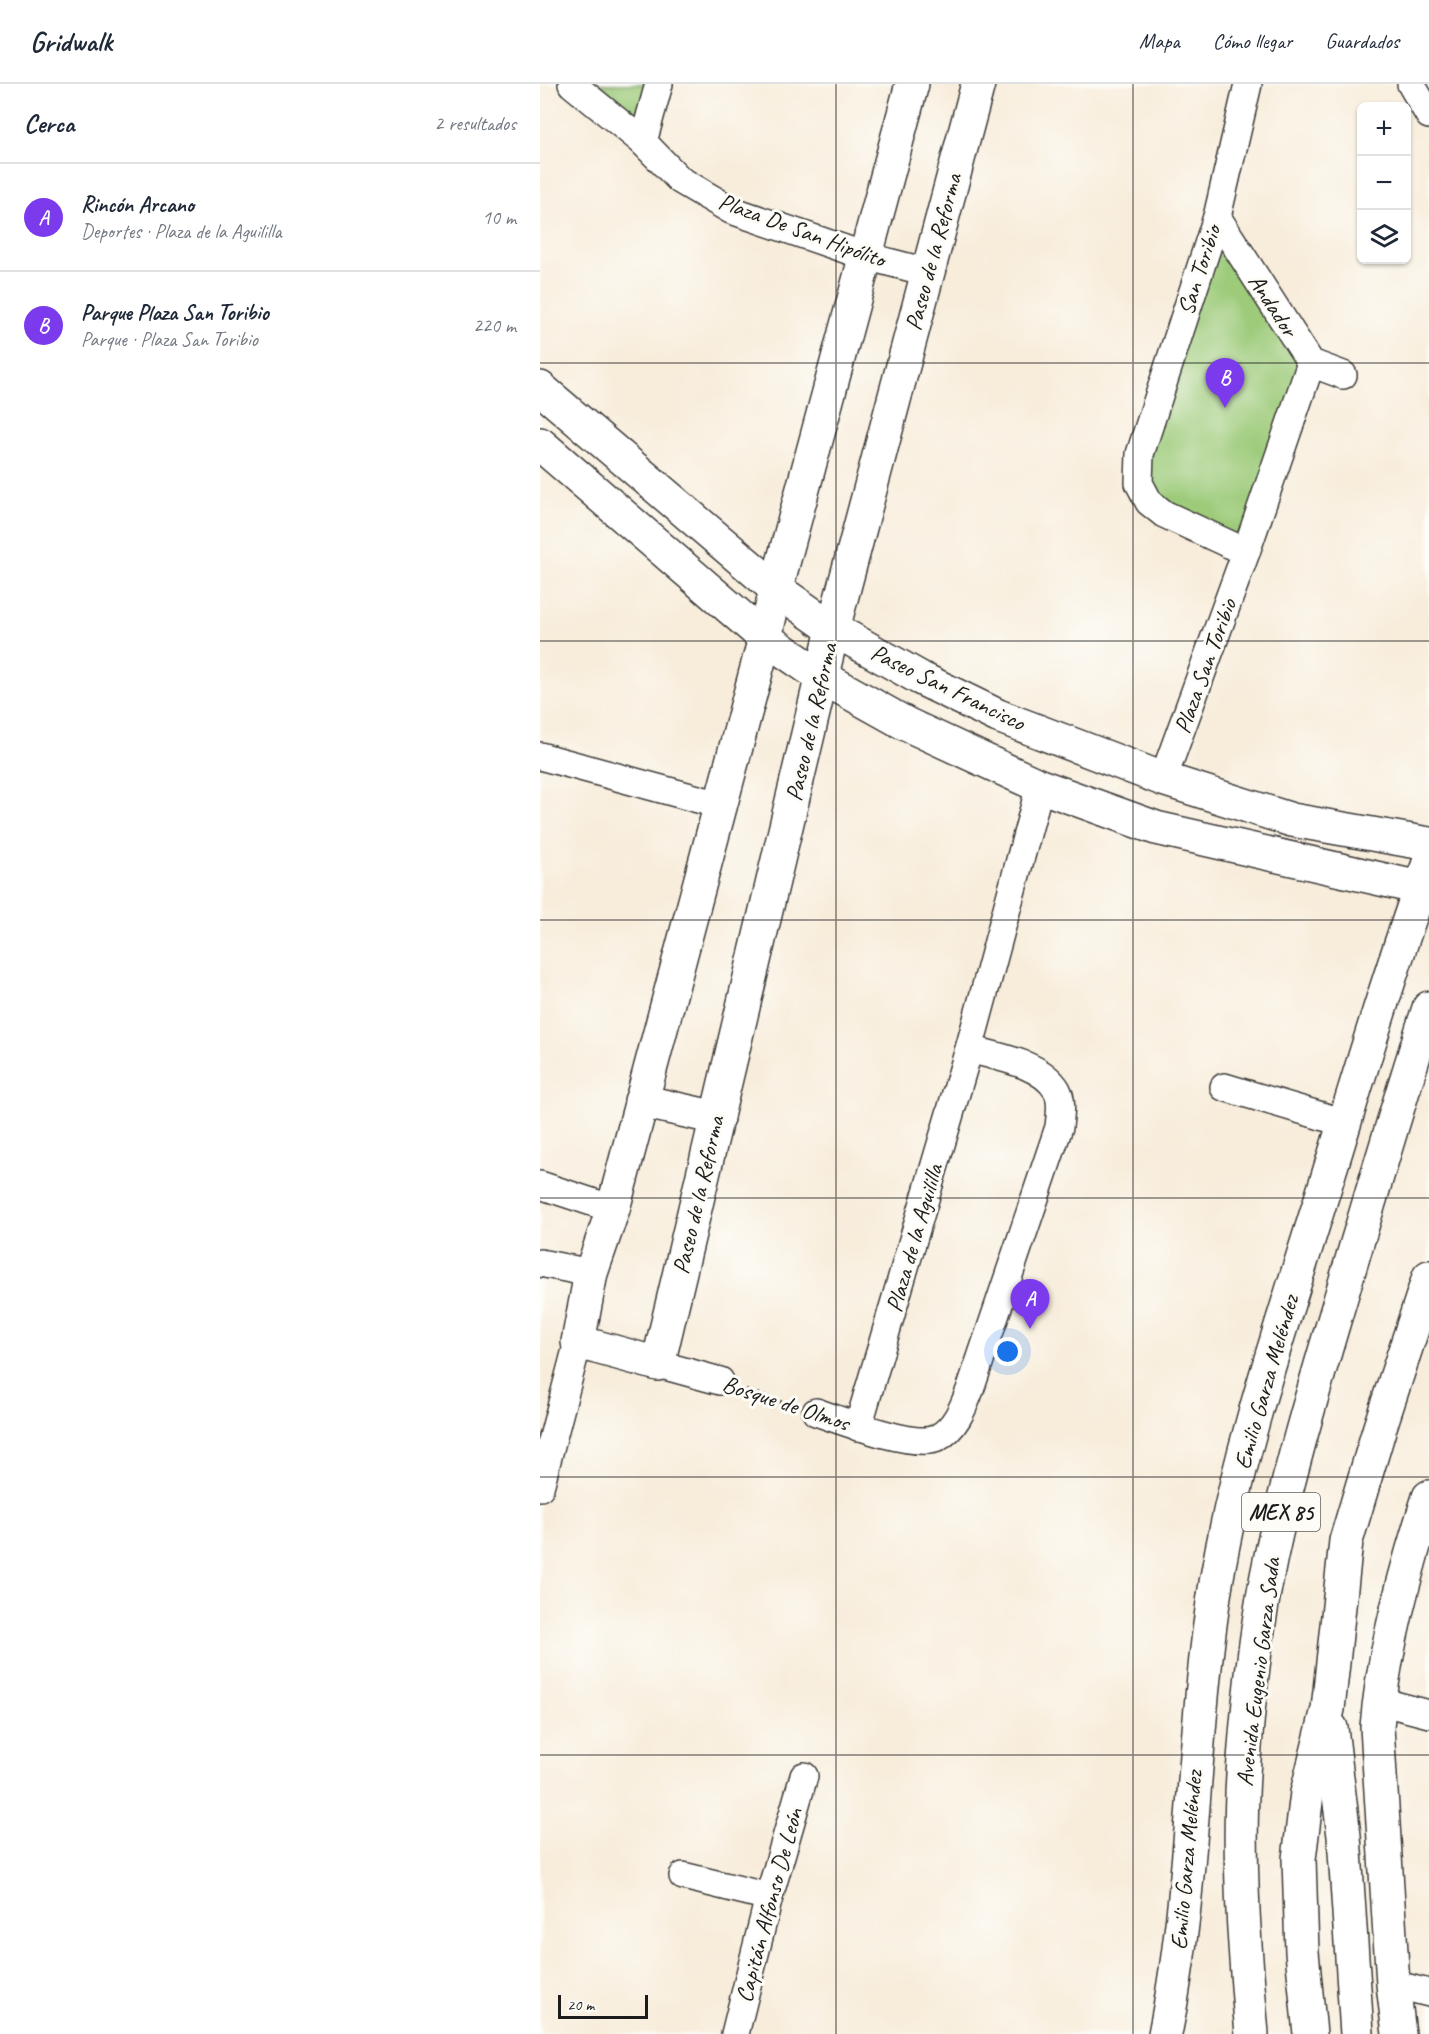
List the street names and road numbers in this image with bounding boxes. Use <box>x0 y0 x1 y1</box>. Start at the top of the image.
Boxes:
street label: Paseo de la Reforma <box>898 169 969 334</box>
street label: Plaza De San Hipólito <box>715 186 892 275</box>
street label: San Toribio <box>1170 219 1228 319</box>
street label: Andador <box>1242 268 1306 344</box>
street label: Plaza San Toribio <box>1167 593 1244 737</box>
street label: Paseo San Francisco <box>866 637 1031 738</box>
street label: Paseo de la Reforma <box>778 639 844 804</box>
street label: Paseo de la Reforma <box>665 1112 731 1277</box>
street label: Plaza de la Aguililla <box>879 1159 950 1315</box>
street label: Emilio Garza Meléndez <box>1227 1290 1306 1473</box>
street label: Bosque de Olmos <box>719 1368 855 1438</box>
road number: MEX 85 <box>1242 1493 1320 1531</box>
street label: Avenida Eugenio Garza Sada <box>1229 1555 1287 1788</box>
street label: Emilio Garza Meléndez <box>1163 1768 1209 1951</box>
street label: Capitán Alfonso De León <box>729 1803 810 2005</box>

